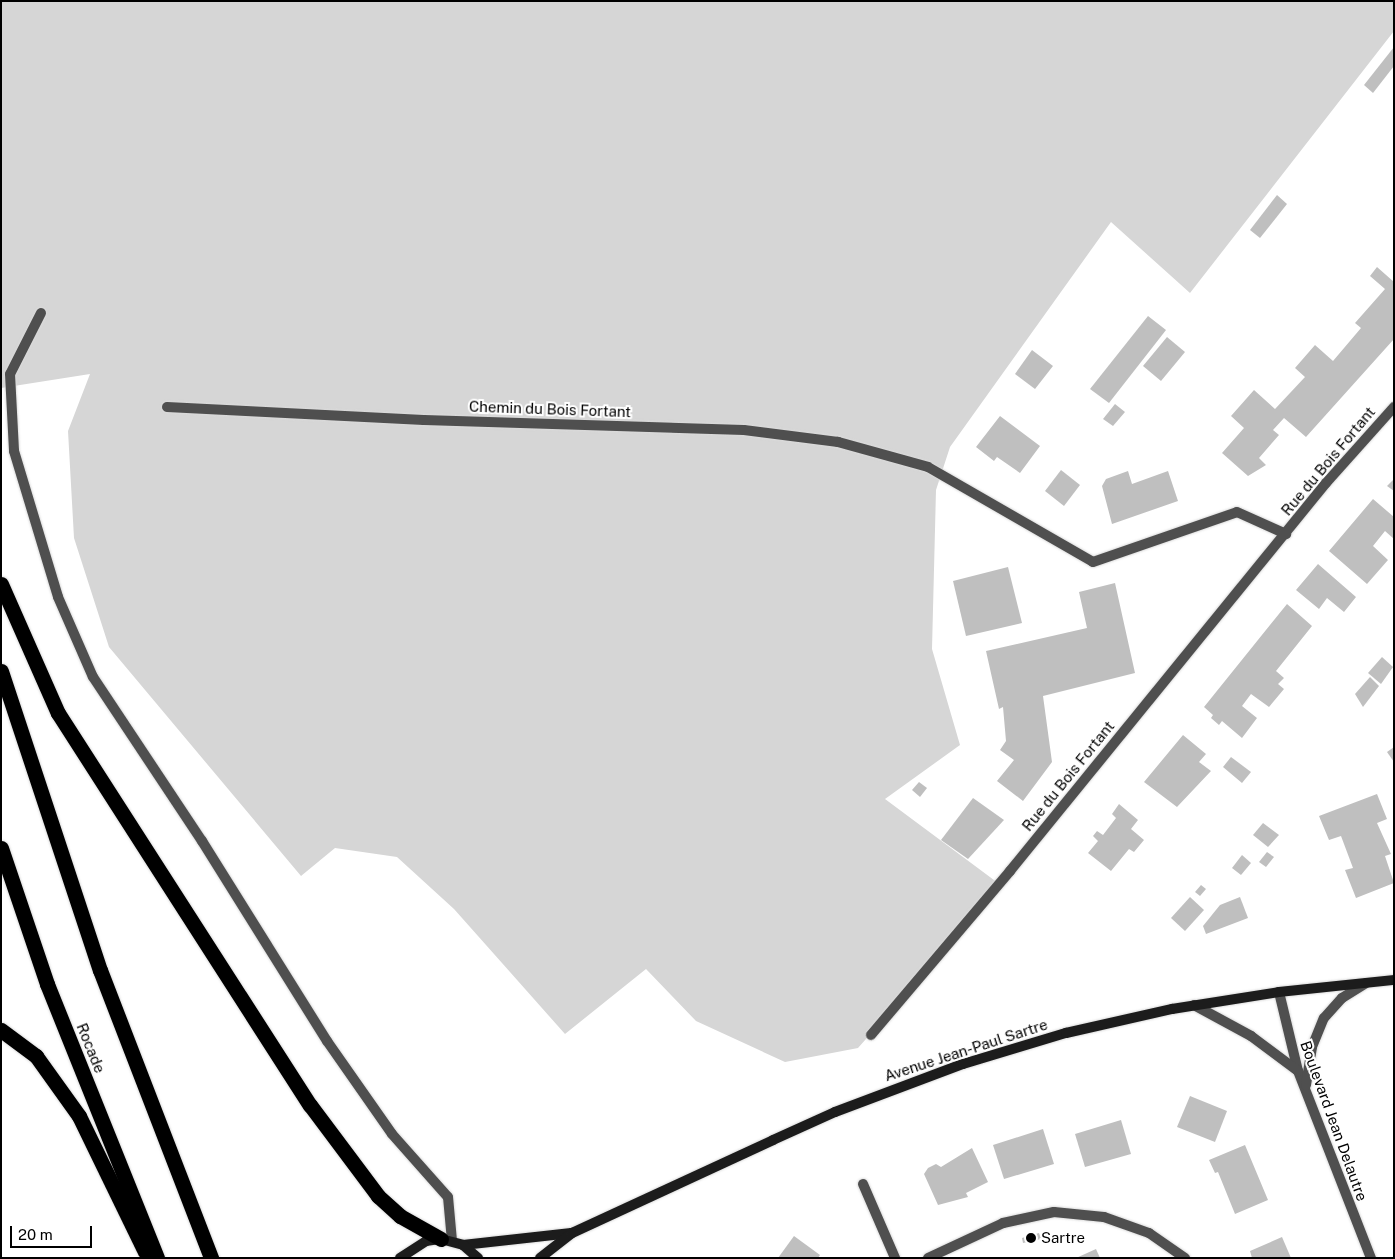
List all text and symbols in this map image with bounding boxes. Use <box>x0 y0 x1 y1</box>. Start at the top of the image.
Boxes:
street label: Chemin du Bois Fortant <box>469 397 631 421</box>
street label: Rue du Bois Fortant <box>1277 403 1379 519</box>
street label: Rue du Bois Fortant <box>1018 717 1118 835</box>
street label: Avenue Jean-Paul Sartre <box>882 1015 1050 1085</box>
street label: Rocade <box>73 1020 109 1076</box>
street label: Boulevard Jean Delautre <box>1297 1038 1371 1204</box>
scale bar <box>12 1216 95 1248</box>
text: 20 m <box>18 1226 53 1243</box>
place label: Sartre <box>1041 1229 1085 1247</box>
marker: Sartre <box>1025 1232 1037 1244</box>

